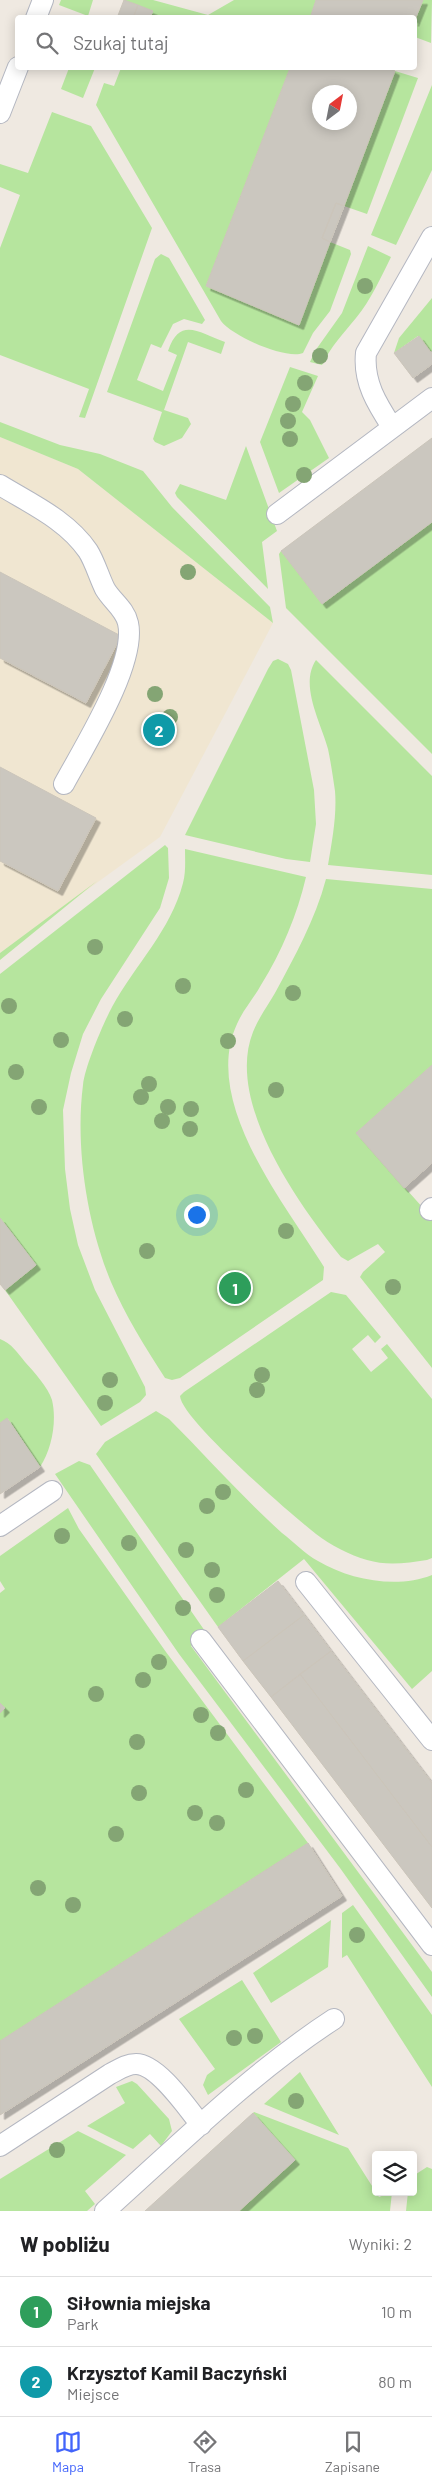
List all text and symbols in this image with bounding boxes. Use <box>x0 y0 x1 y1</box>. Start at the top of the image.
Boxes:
search box <box>15 15 417 70</box>
icon: search <box>33 29 61 57</box>
text: Szukaj tutaj <box>73 31 169 54</box>
north arrow <box>312 85 357 130</box>
pin: 2 <box>143 711 175 749</box>
your location <box>184 1202 210 1228</box>
pin: 1 <box>219 1269 251 1307</box>
map controls <box>372 2151 417 2196</box>
button: layers <box>372 2151 417 2196</box>
text: W pobliżu <box>20 2231 110 2256</box>
text: Wyniki: 2 <box>349 2234 412 2253</box>
text: Siłownia miejska <box>67 2291 211 2314</box>
text: 1 <box>33 2302 39 2321</box>
text: 10 m <box>381 2302 412 2321</box>
text: Park <box>67 2314 98 2333</box>
text: Krzysztof Kamil Baczyński <box>67 2361 287 2384</box>
text: 2 <box>32 2372 40 2391</box>
text: 80 m <box>378 2372 412 2391</box>
text: Miejsce <box>67 2384 119 2403</box>
tab: Mapa <box>52 2428 84 2475</box>
tab: Trasa <box>188 2428 221 2475</box>
tab: Zapisane <box>325 2428 380 2475</box>

